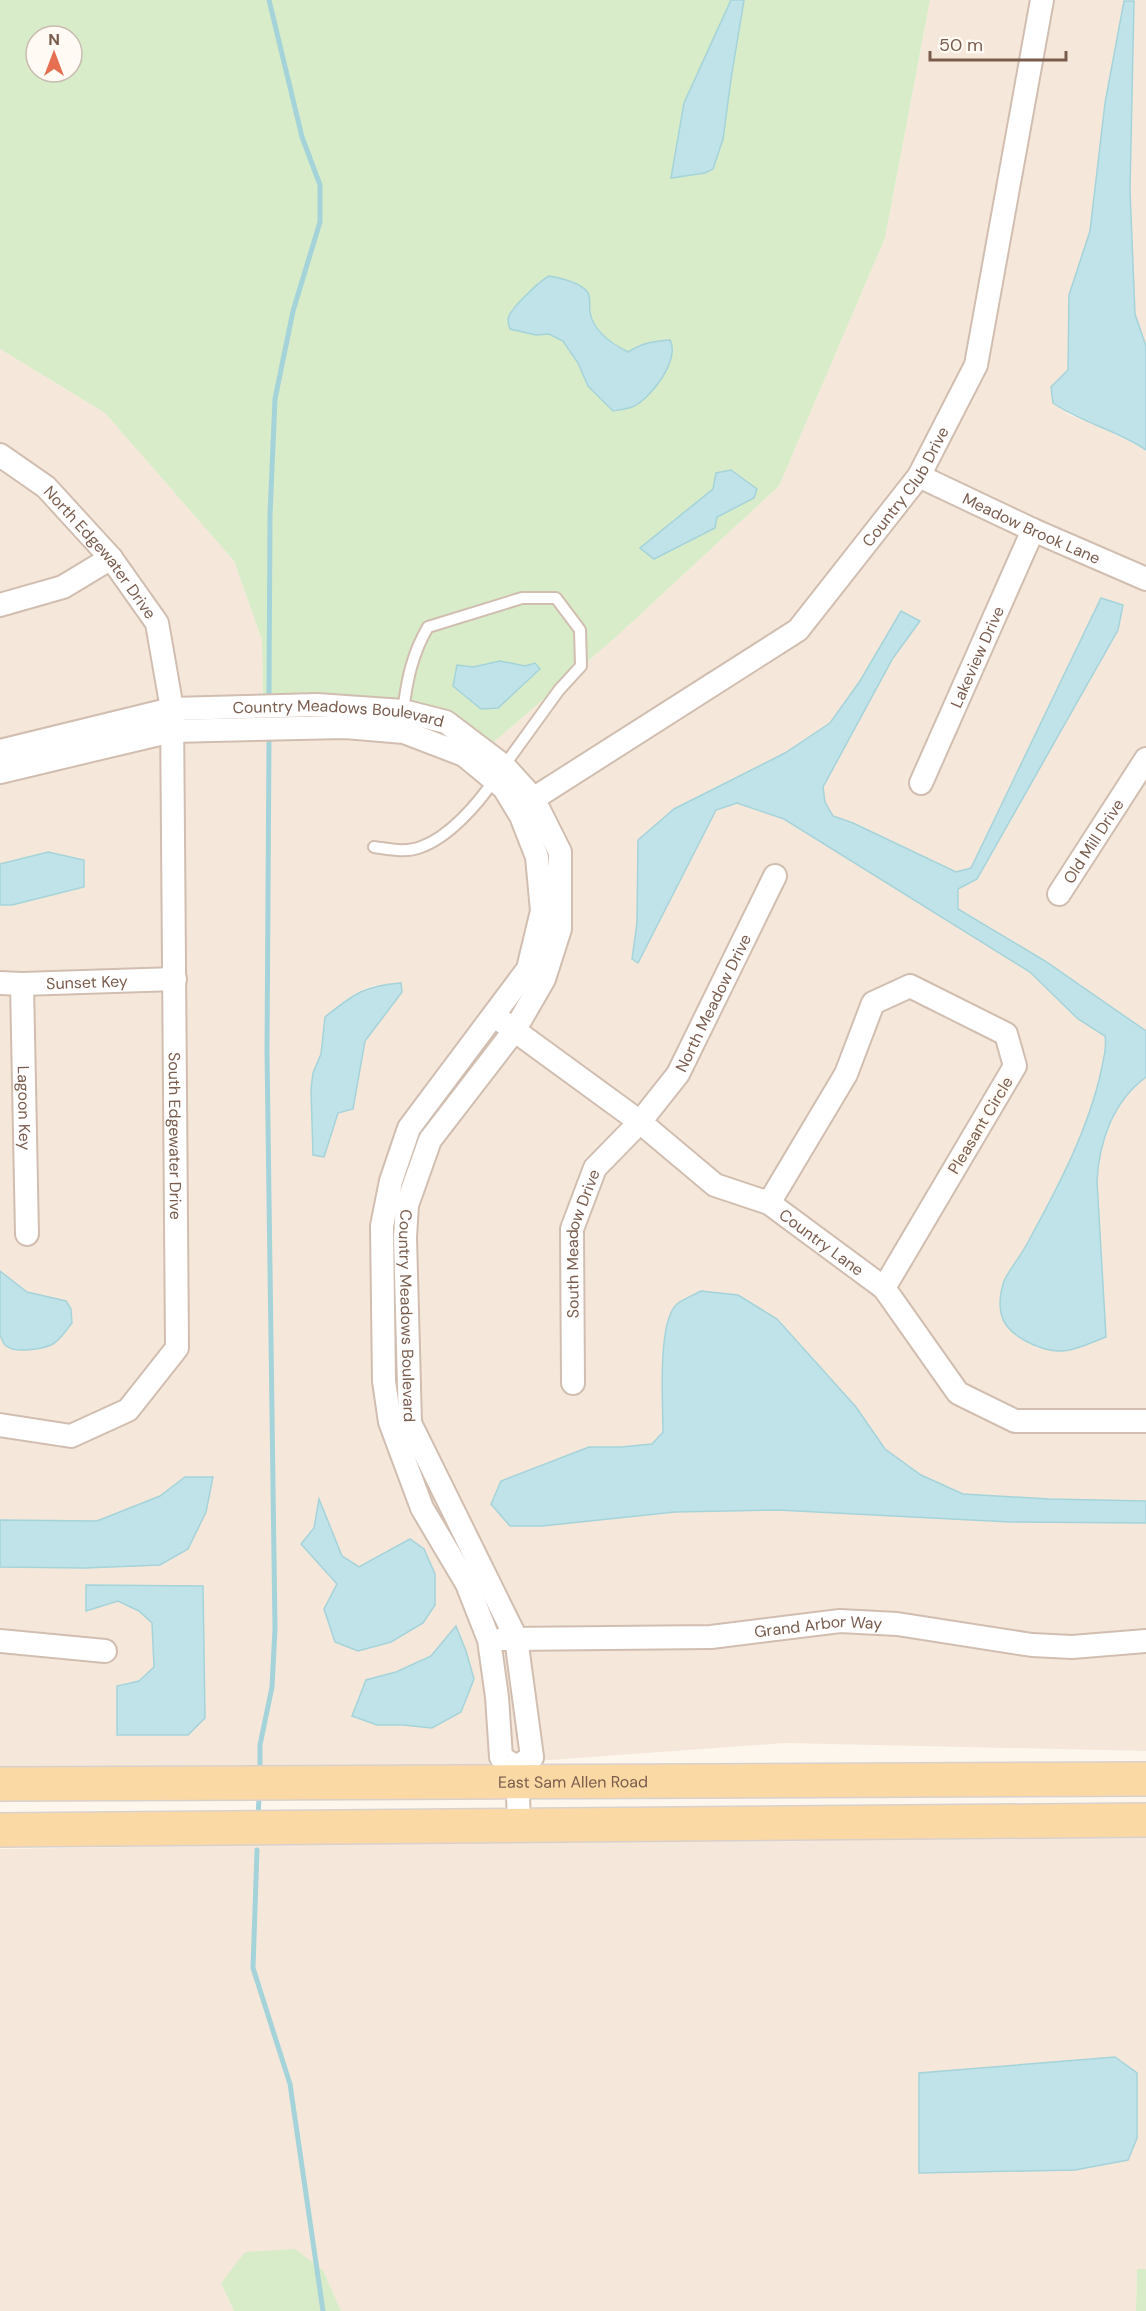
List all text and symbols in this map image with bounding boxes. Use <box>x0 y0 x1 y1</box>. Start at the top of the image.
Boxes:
north arrow <box>24 24 84 84</box>
scale bar <box>930 24 1066 62</box>
text: N <box>48 29 60 50</box>
text: 50 m <box>939 33 983 57</box>
street label: Country Club Drive <box>858 423 954 551</box>
street label: North Edgewater Drive <box>39 482 161 623</box>
street label: Meadow Brook Lane <box>959 488 1103 569</box>
street label: Lakeview Drive <box>946 603 1009 711</box>
street label: Country Meadows Boulevard <box>232 695 446 732</box>
street label: Old Mill Drive <box>1058 795 1129 888</box>
street label: North Meadow Drive <box>671 931 756 1076</box>
street label: Sunset Key <box>46 971 128 994</box>
street label: South Edgewater Drive <box>164 1052 186 1220</box>
street label: Lagoon Key <box>13 1065 35 1151</box>
street label: Pleasant Circle <box>943 1073 1018 1178</box>
street label: South Meadow Drive <box>562 1166 605 1318</box>
street label: Country Lane <box>775 1204 868 1281</box>
street label: Country Meadows Boulevard <box>394 1209 420 1422</box>
street label: Grand Arbor Way <box>753 1611 883 1643</box>
street label: East Sam Allen Road <box>498 1771 648 1793</box>

